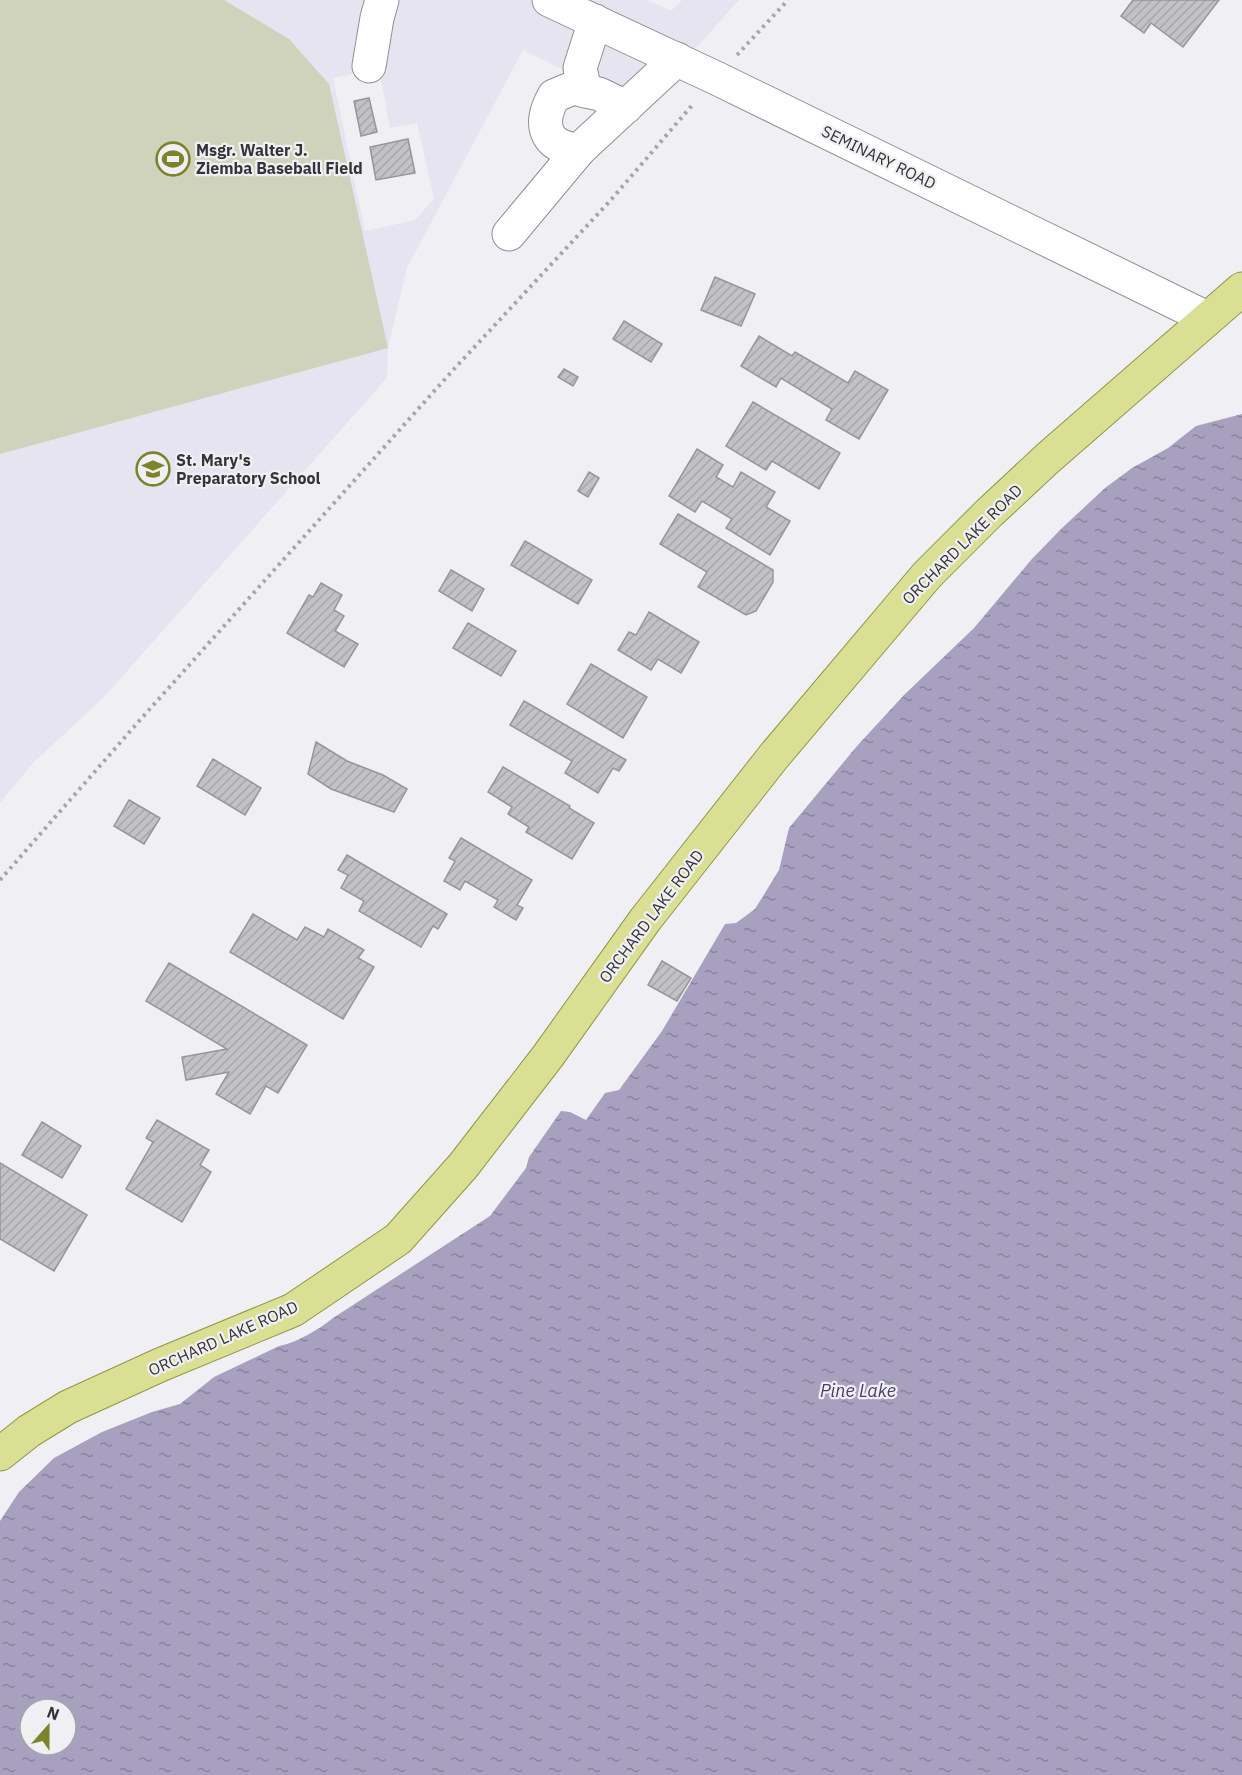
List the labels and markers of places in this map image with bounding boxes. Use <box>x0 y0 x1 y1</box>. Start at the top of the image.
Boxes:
place label: Msgr. Walter J. Ziemba Baseball Field <box>196 140 363 178</box>
sports icon: Msgr. Walter J. Ziemba Baseball Field <box>155 141 191 177</box>
place label: St. Mary's Preparatory School <box>176 450 321 488</box>
school or university icon: St. Mary's Preparatory School <box>135 451 171 487</box>

